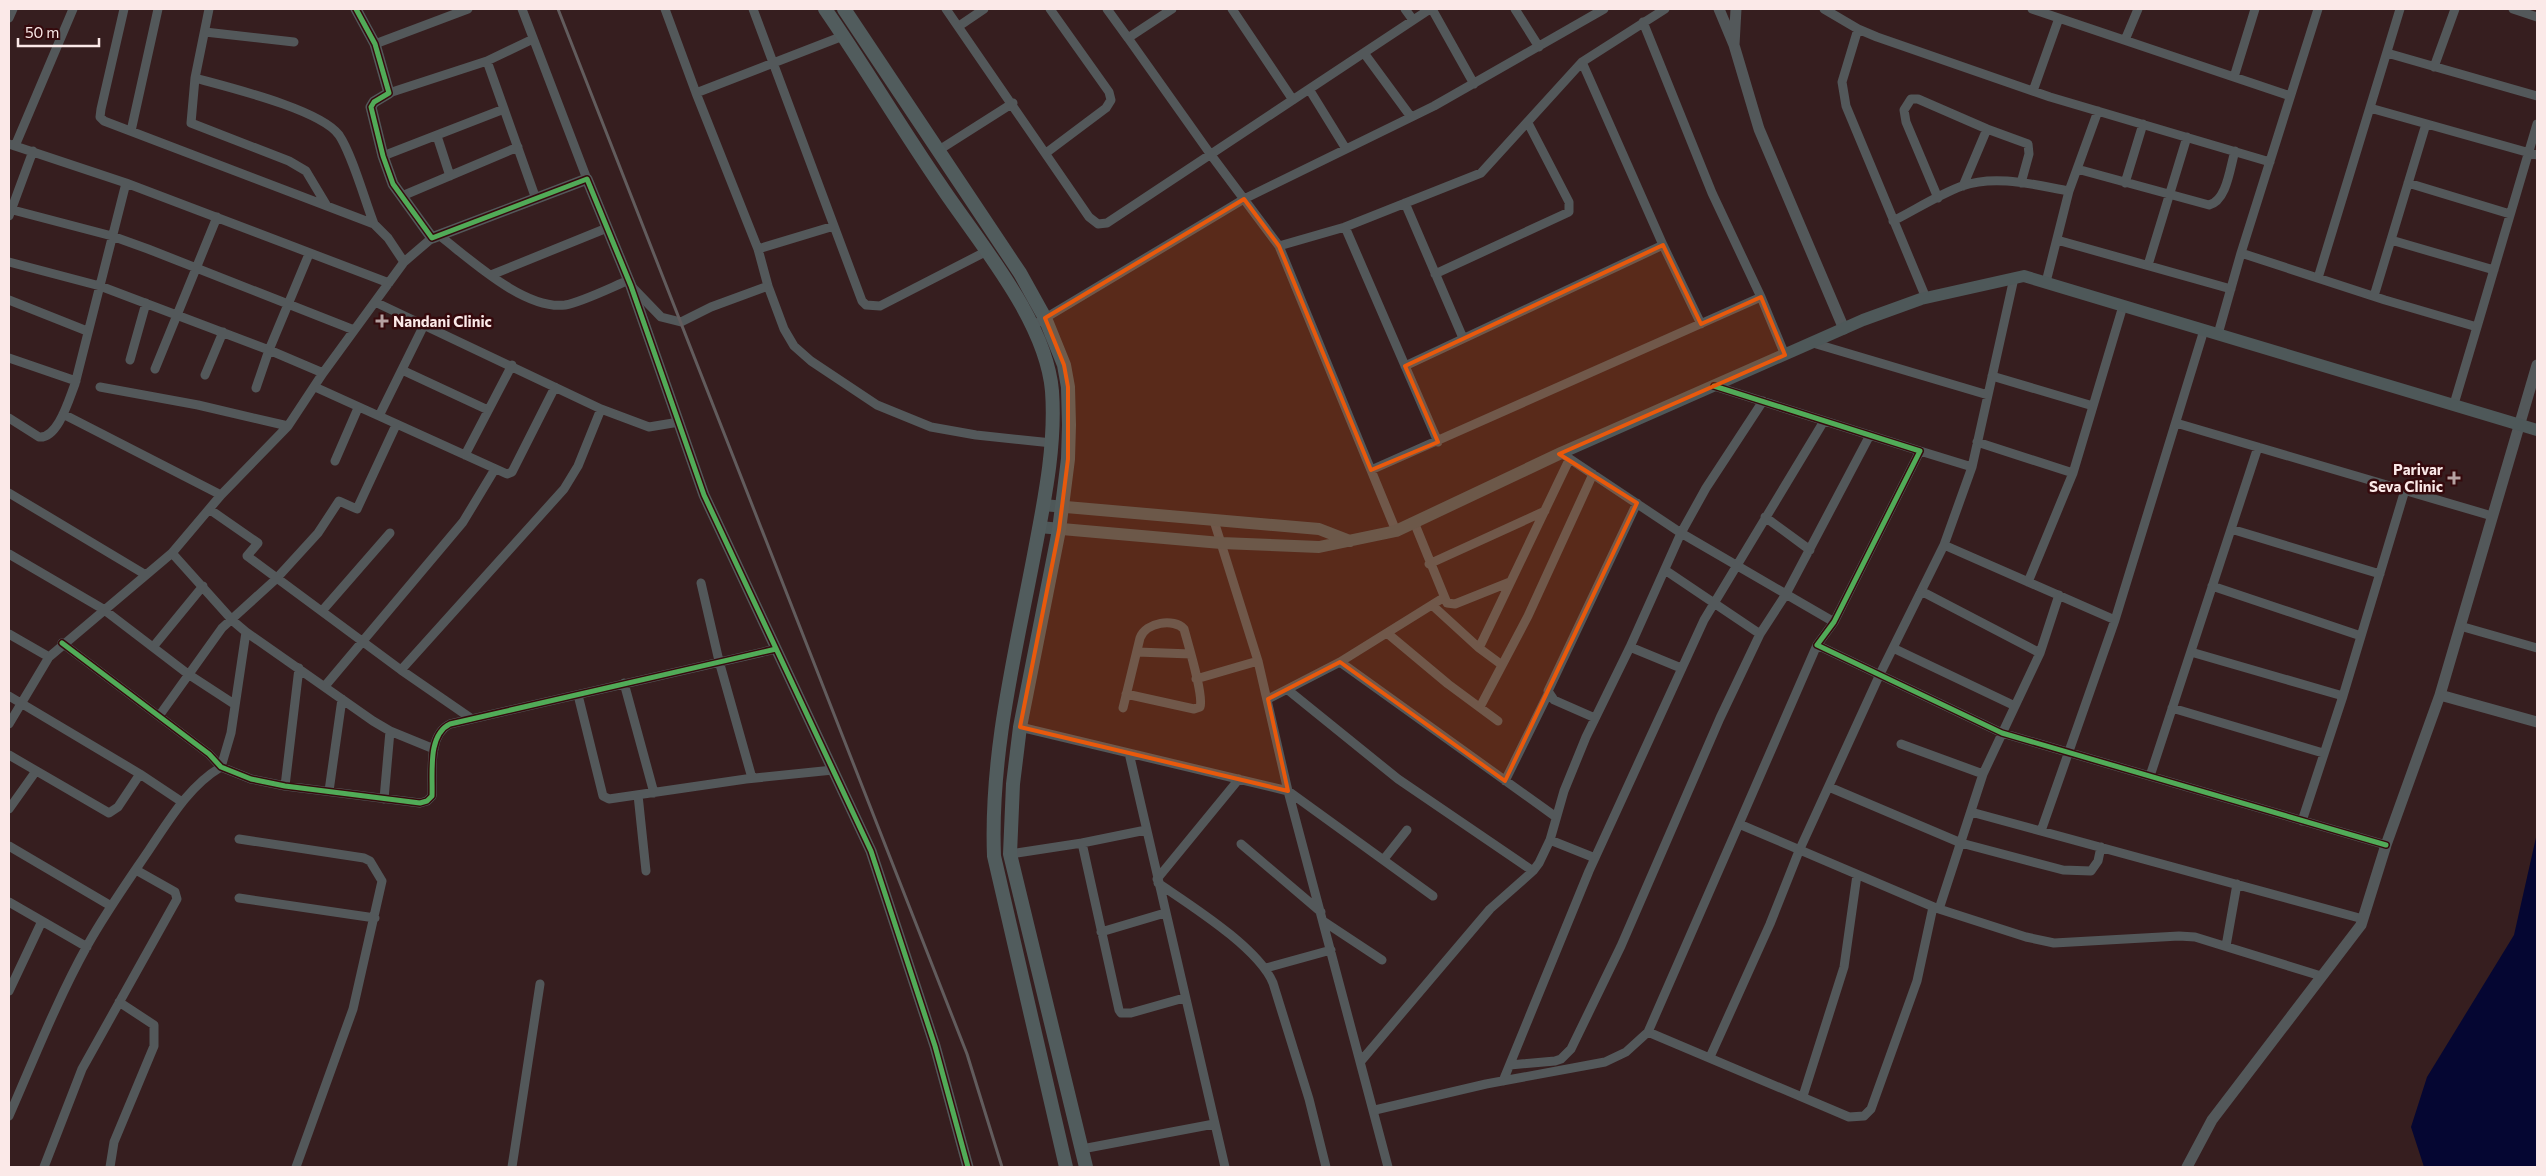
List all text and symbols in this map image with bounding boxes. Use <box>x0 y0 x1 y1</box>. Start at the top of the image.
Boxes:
scale bar <box>18 15 99 47</box>
text: 50 m <box>25 23 59 41</box>
place label: Nandani Clinic <box>393 312 492 330</box>
marker: Nandani Clinic <box>375 314 389 328</box>
place label: Parivar Seva Clinic <box>2369 460 2443 495</box>
marker: Parivar Seva Clinic <box>2447 471 2461 485</box>

